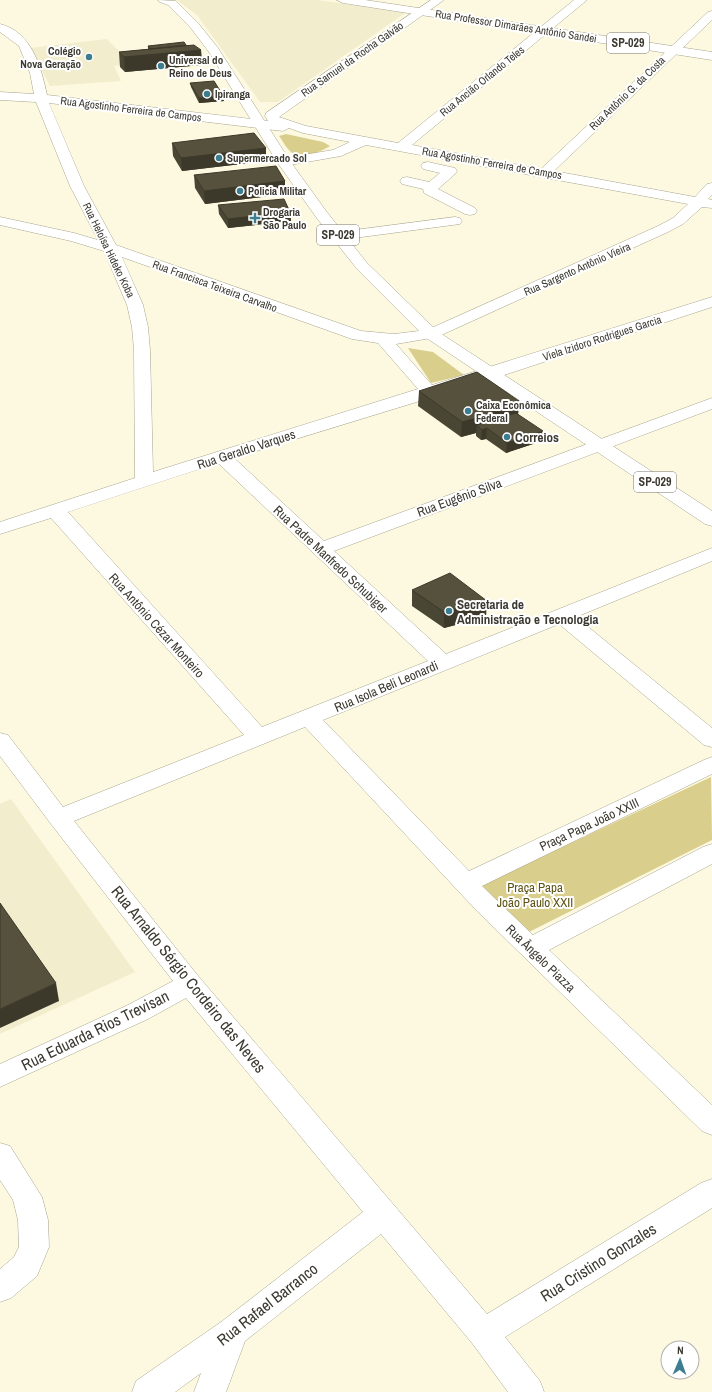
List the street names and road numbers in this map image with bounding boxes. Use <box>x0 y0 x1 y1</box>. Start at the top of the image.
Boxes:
street label: Rua Professor Dimarães Antônio Sandei <box>434 6 598 46</box>
street label: Rua Samuel da Rocha Galvão <box>298 18 406 100</box>
road number: SP-029 <box>607 33 649 53</box>
street label: Rua Ancião Orlando Teles <box>437 42 527 119</box>
street label: Rua Antônio G. da Costa <box>586 53 668 133</box>
street label: Rua Agostinho Ferreira de Campos <box>60 93 203 125</box>
street label: Rua Agostinho Ferreira de Campos <box>421 144 564 182</box>
street label: Rua Heloísa Hideko Koba <box>80 200 138 300</box>
road number: SP-029 <box>317 225 359 245</box>
street label: Rua Sargento Antônio Vieira <box>522 239 632 299</box>
street label: Rua Francisca Teixeira Carvalho <box>151 257 279 315</box>
street label: Viela Izidoro Rodrigues Garcia <box>541 312 663 364</box>
street label: Rua Geraldo Varques <box>195 426 297 473</box>
road number: SP-029 <box>634 472 676 492</box>
street label: Rua Eugênio Silva <box>414 474 504 521</box>
street label: Rua Padre Manfredo Schubiger <box>270 502 392 617</box>
street label: Rua Antônio Cézar Monteiro <box>105 569 208 681</box>
street label: Rua Isola Beli Leonardi <box>332 657 441 716</box>
street label: Praça Papa João XXIII <box>537 794 642 855</box>
street label: Rua Arnaldo Sérgio Cordeiro das Neves <box>107 881 271 1077</box>
street label: Rua Ângelo Piazza <box>502 921 579 996</box>
street label: Rua Eduarda Rios Trevisan <box>17 985 173 1075</box>
street label: Rua Cristino Gonzales <box>536 1218 660 1306</box>
street label: Rua Rafael Barranco <box>212 1258 322 1350</box>

